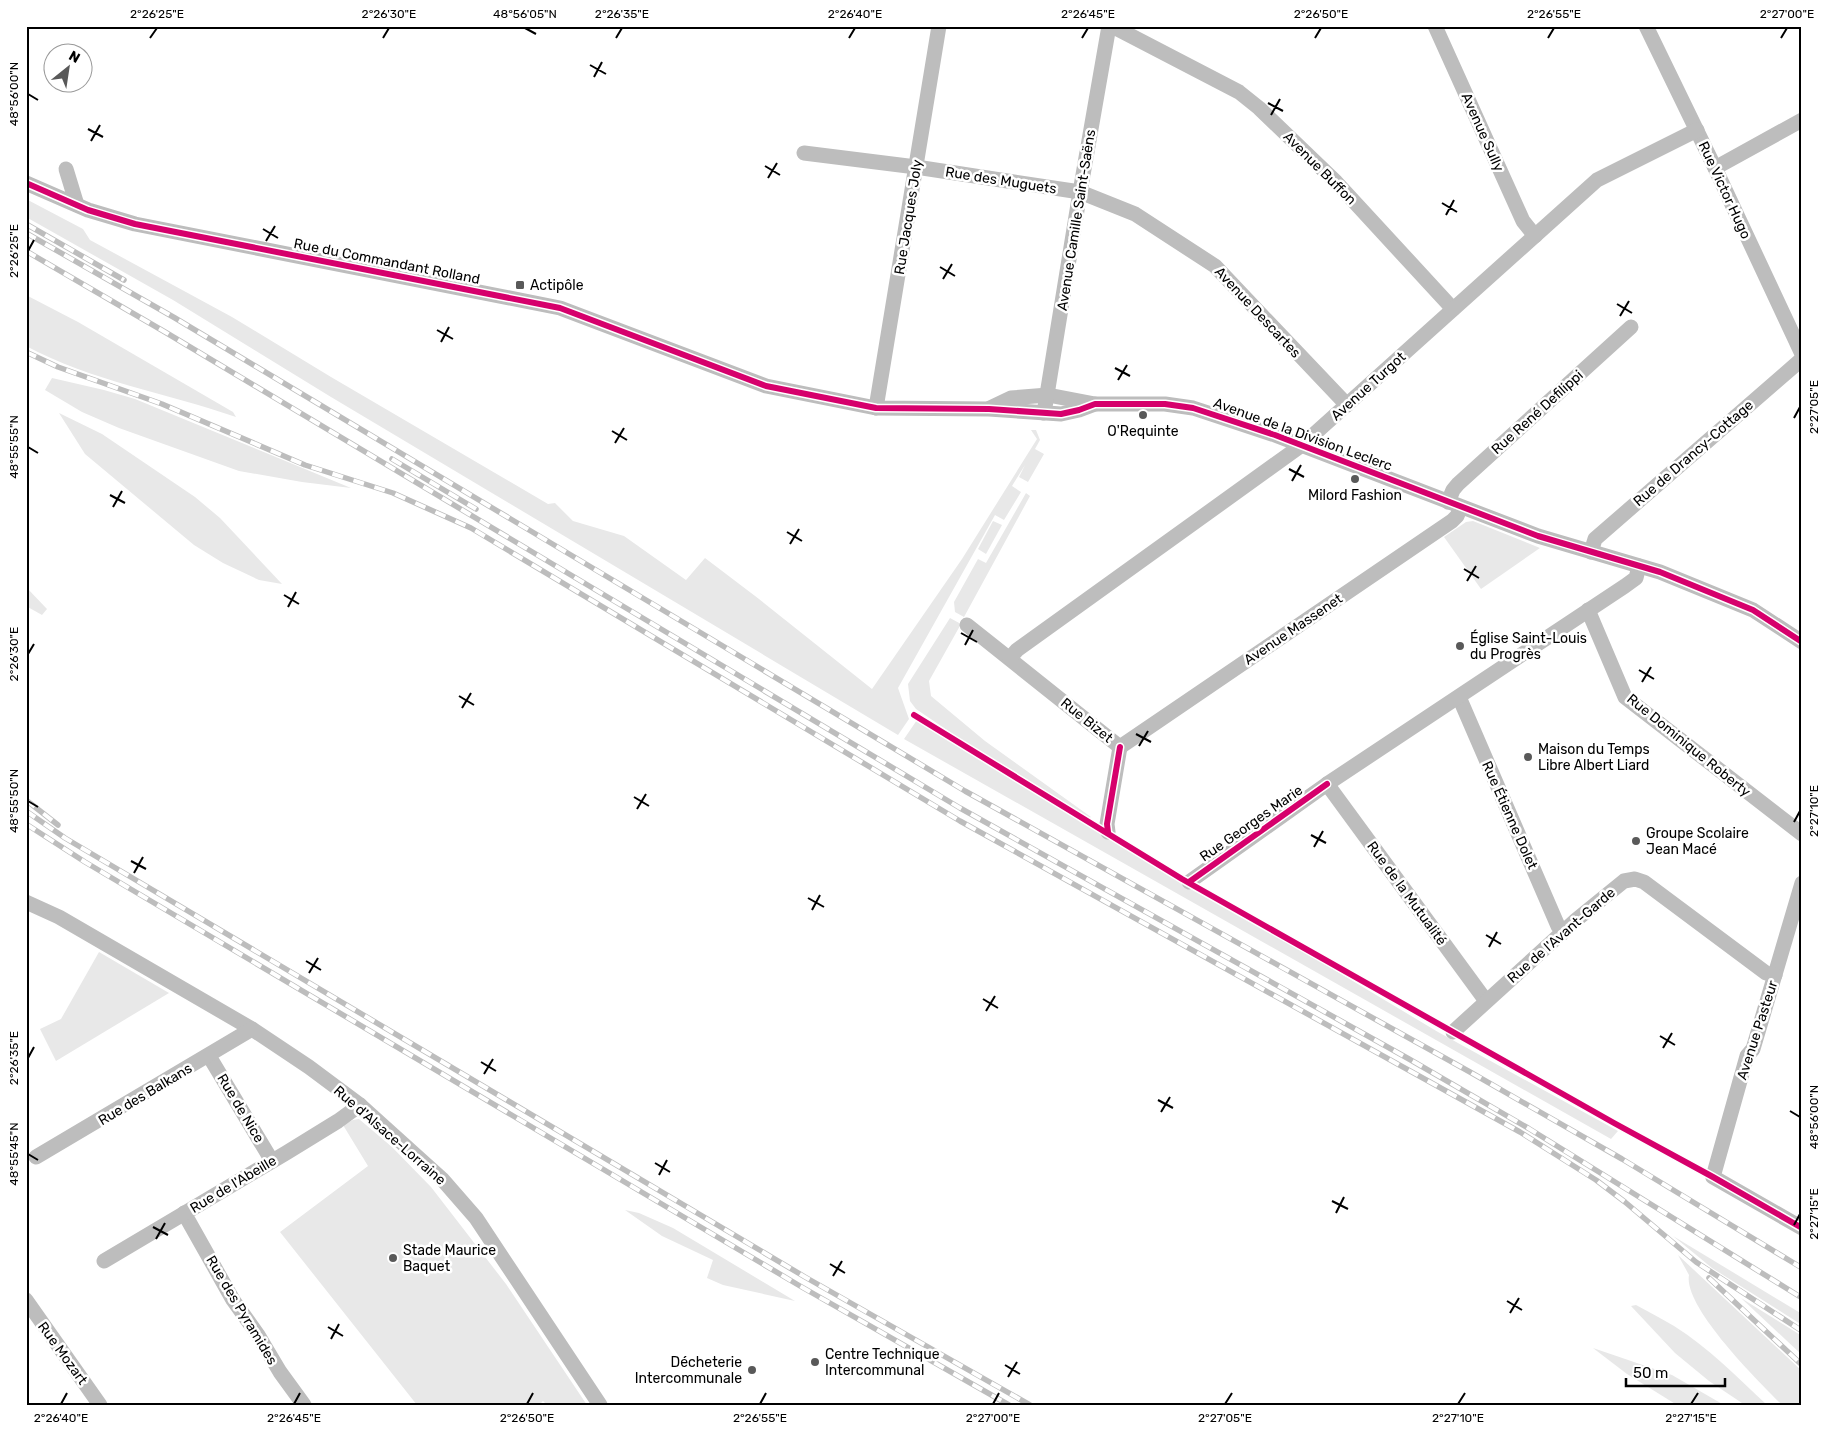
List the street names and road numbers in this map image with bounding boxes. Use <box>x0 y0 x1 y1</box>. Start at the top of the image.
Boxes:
street label: Avenue Sully <box>1458 90 1508 174</box>
street label: Avenue Camille Saint-Saëns <box>1054 128 1099 312</box>
street label: Avenue Buffon <box>1280 128 1360 208</box>
street label: Rue Victor Hugo <box>1695 139 1755 242</box>
street label: Rue Jacques Joly <box>891 158 926 276</box>
street label: Rue des Muguets <box>944 163 1058 198</box>
street label: Rue du Commandant Rolland <box>292 235 481 288</box>
street label: Avenue Descartes <box>1211 263 1304 361</box>
street label: Avenue Turgot <box>1328 348 1410 424</box>
street label: Rue René Defilippi <box>1488 367 1587 458</box>
street label: Avenue de la Division Leclerc <box>1211 394 1395 475</box>
street label: Rue de Drancy-Cottage <box>1630 397 1757 510</box>
street label: Avenue Massenet <box>1241 590 1346 669</box>
street label: Rue Dominique Roberty <box>1623 690 1754 801</box>
street label: Rue Bizet <box>1057 694 1116 747</box>
street label: Rue Étienne Dolet <box>1478 758 1542 872</box>
street label: Rue Georges Marie <box>1197 781 1306 865</box>
street label: Rue de la Mutualité <box>1363 838 1450 949</box>
street label: Rue de l'Avant-Garde <box>1504 884 1619 987</box>
street label: Avenue Pasteur <box>1733 978 1782 1082</box>
street label: Rue des Balkans <box>95 1060 195 1129</box>
street label: Rue de Nice <box>213 1071 268 1146</box>
street label: Rue d'Alsace-Lorraine <box>330 1082 449 1189</box>
street label: Rue de l'Abeille <box>187 1152 280 1217</box>
street label: Rue des Pyramides <box>202 1253 281 1368</box>
street label: Rue Mozart <box>34 1319 91 1388</box>

